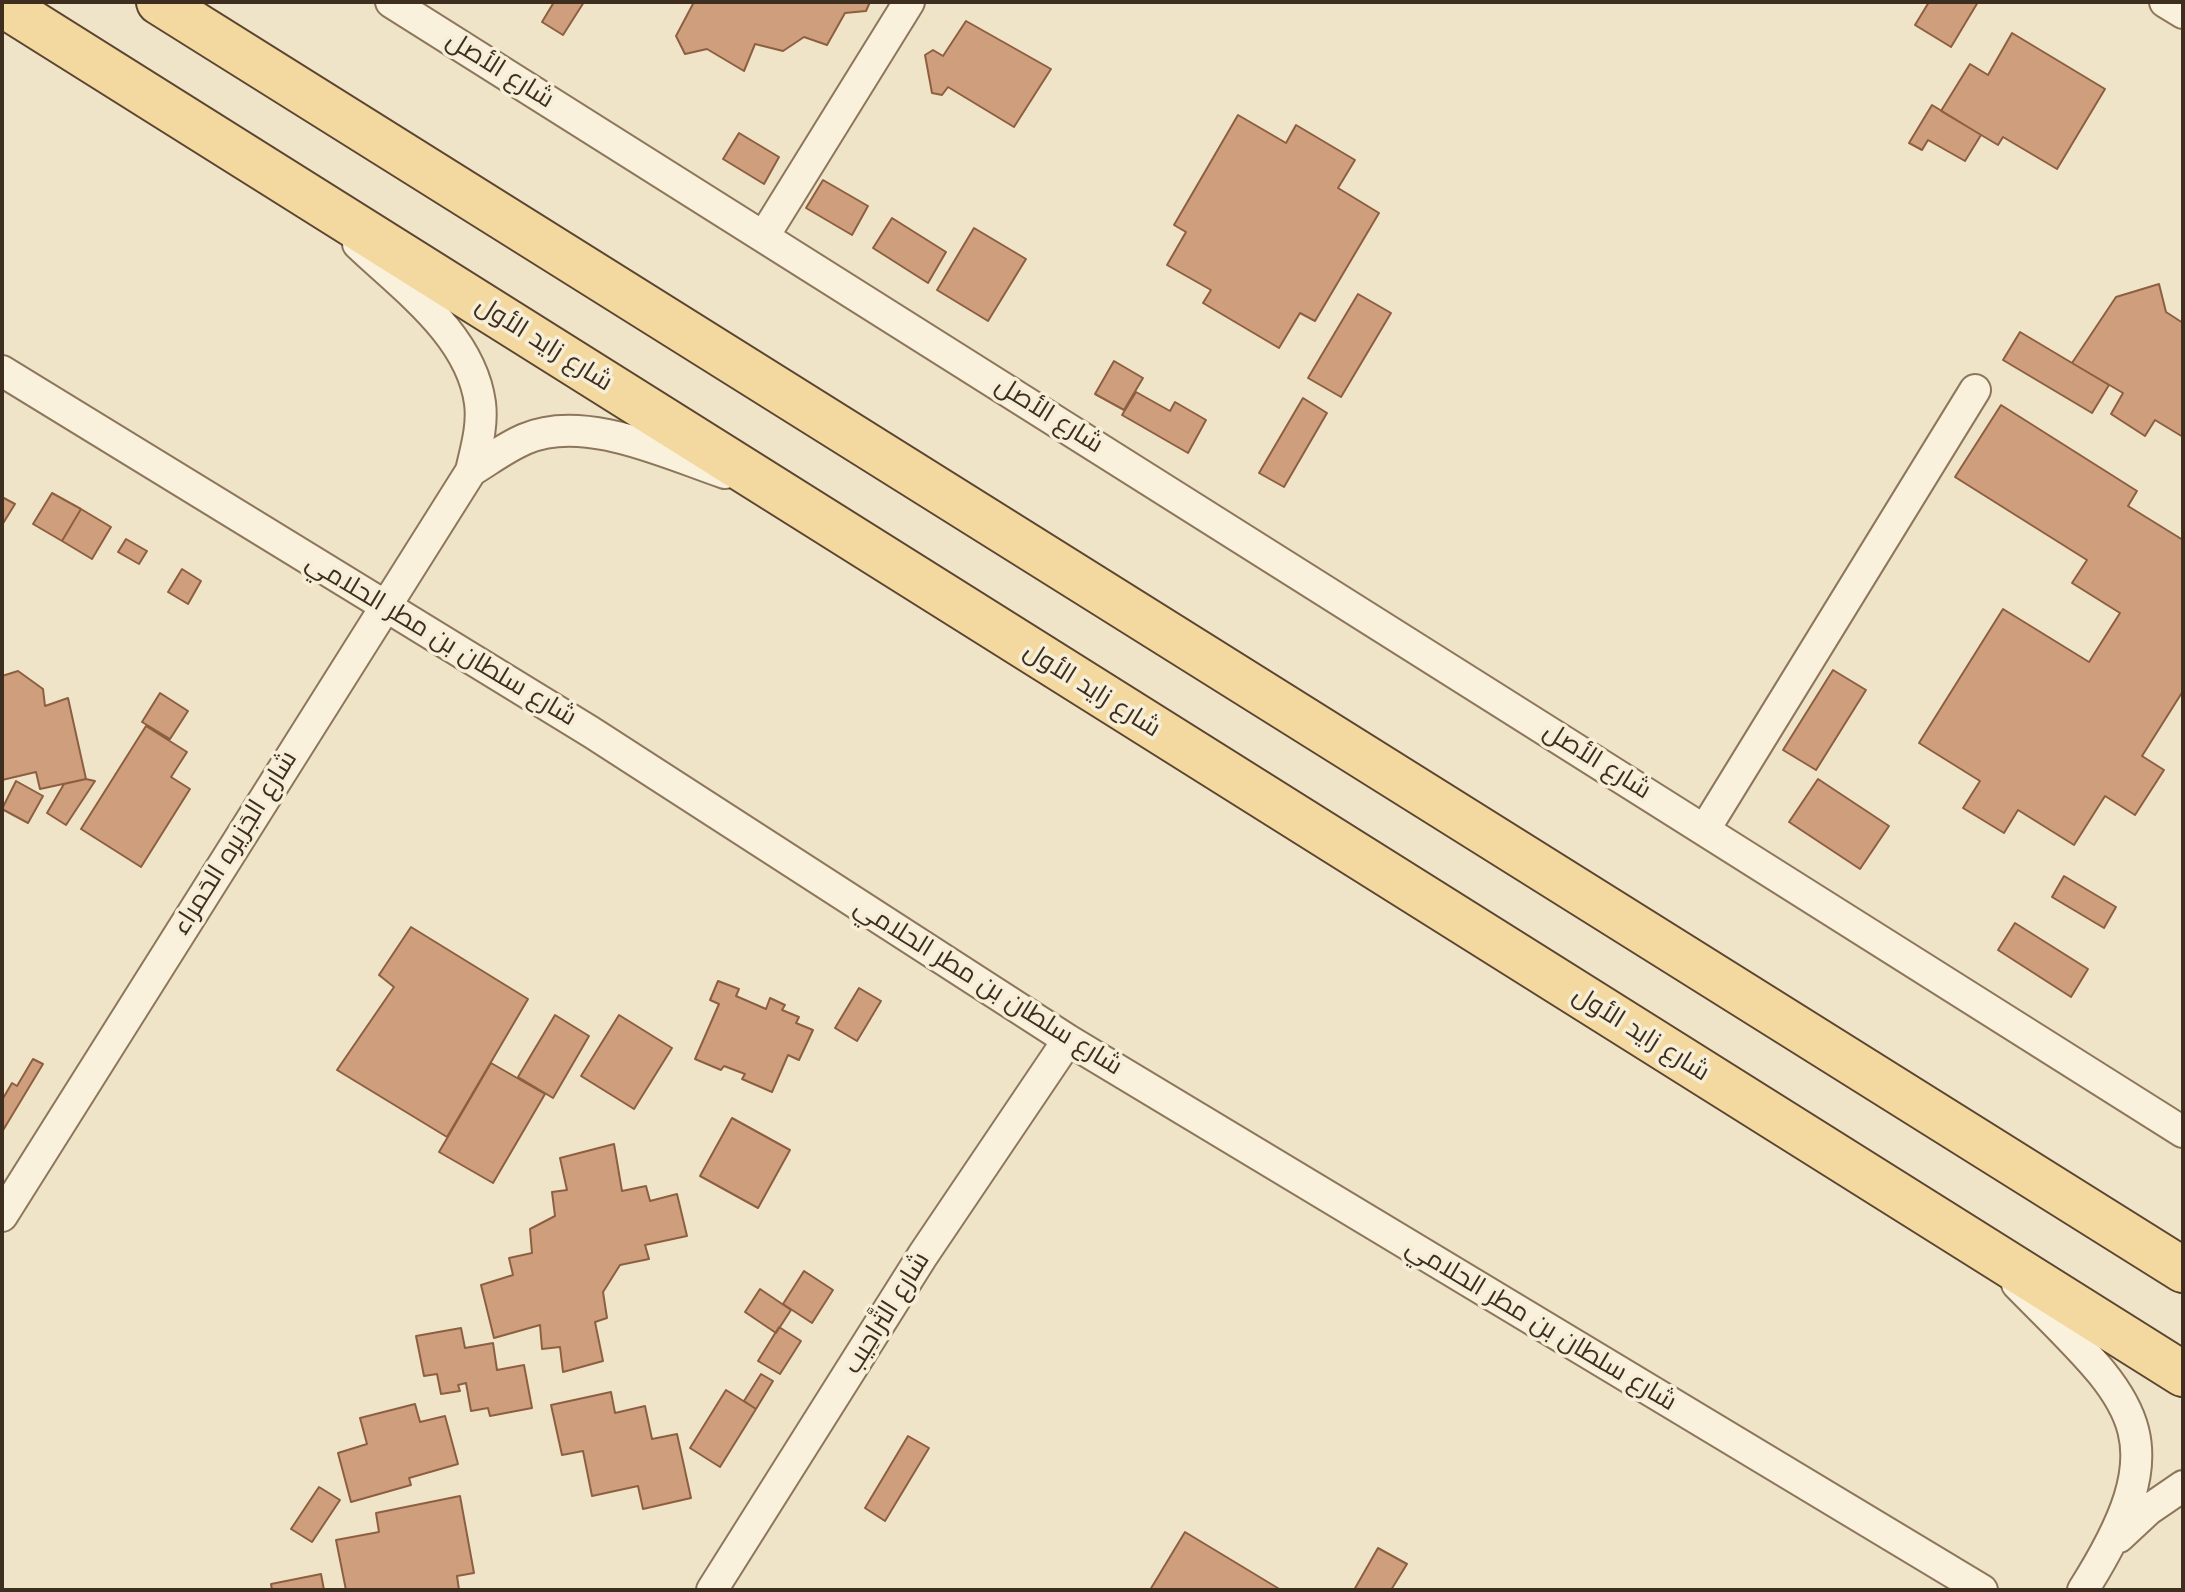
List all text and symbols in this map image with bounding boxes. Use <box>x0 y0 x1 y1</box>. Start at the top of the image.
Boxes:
street label: شارع الأصل <box>440 25 560 115</box>
street label: شارع زايد الأول <box>470 290 618 398</box>
street label: شارع الأصل <box>989 370 1109 460</box>
street label: شارع سلطان بن مطر الحلامي <box>300 547 582 733</box>
street label: شارع زايد الأول <box>1018 636 1166 744</box>
street label: شارع الأصل <box>1537 716 1657 806</box>
street label: شارع الجَزيره الحَمراء <box>166 745 304 941</box>
street label: شارع سلطان بن مطر الحلامي <box>848 892 1128 1082</box>
street label: شارع زايد الأول <box>1567 980 1715 1088</box>
street label: شارع سلطان بن مطر الحلامي <box>1400 1232 1682 1418</box>
street label: شارع التَّراحِيب <box>837 1246 937 1380</box>

